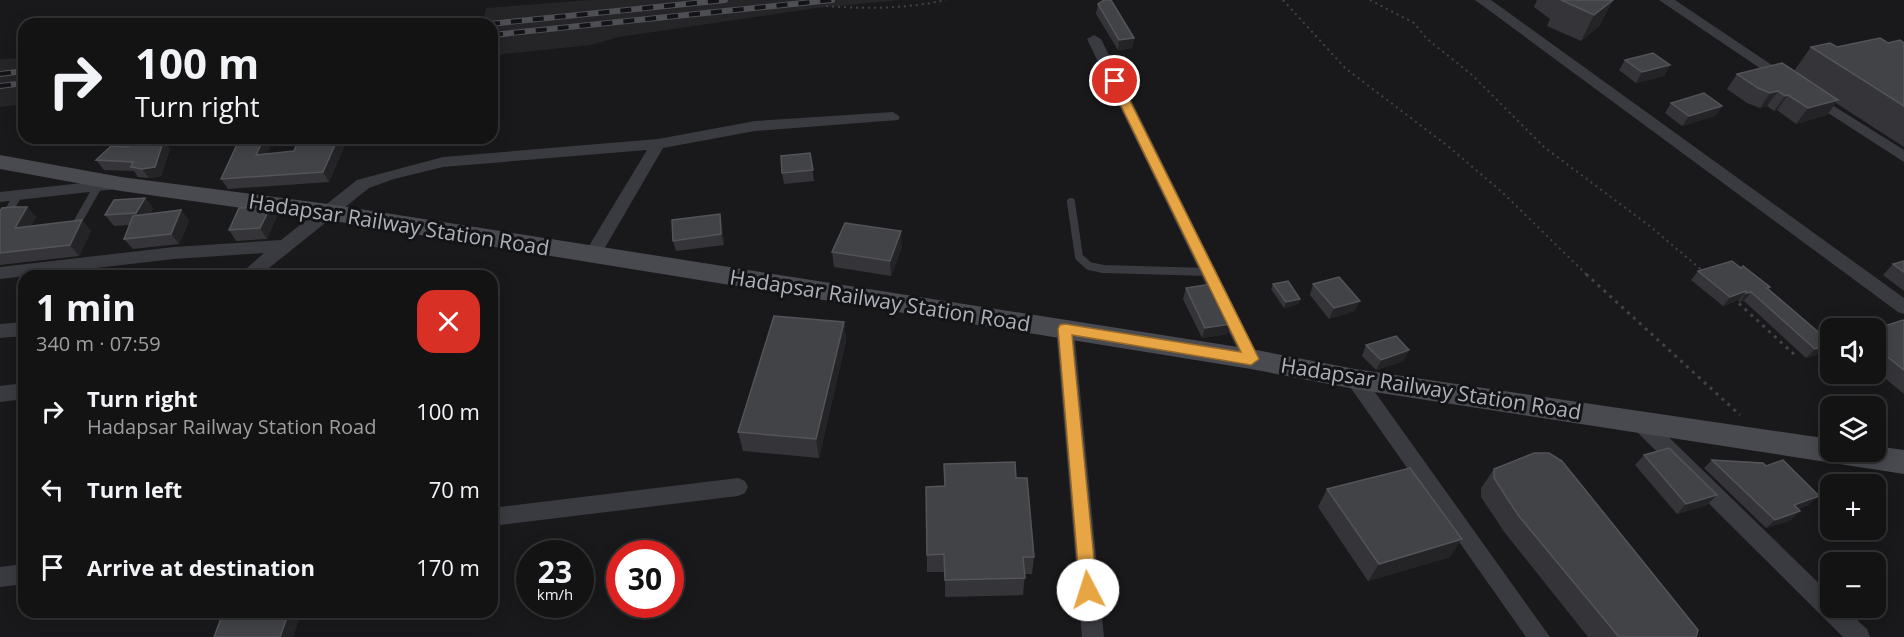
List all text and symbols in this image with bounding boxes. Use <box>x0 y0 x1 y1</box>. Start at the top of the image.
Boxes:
text: 100 m <box>135 34 259 91</box>
icon: right <box>36 42 114 120</box>
pin <box>1089 55 1140 106</box>
icon: arrive <box>1098 64 1131 97</box>
text: Turn right <box>135 88 260 125</box>
street label: Hadapsar Railway Station Road <box>247 186 551 262</box>
street label: Hadapsar Railway Station Road <box>728 262 1032 338</box>
text: 1 min <box>36 283 136 332</box>
button: close <box>417 290 480 353</box>
map controls <box>1820 318 1886 618</box>
button: sound <box>1820 318 1886 384</box>
text: 340 m · 07:59 <box>36 330 161 357</box>
street label: Hadapsar Railway Station Road <box>1279 350 1583 426</box>
text: Turn right <box>87 383 198 413</box>
icon: right <box>36 395 69 428</box>
text: 100 m <box>416 396 480 426</box>
button: layers <box>1820 396 1886 462</box>
text: Hadapsar Railway Station Road <box>87 413 376 440</box>
icon: left <box>36 473 69 506</box>
text: Turn left <box>87 474 182 504</box>
text: 70 m <box>429 474 480 504</box>
button: + <box>1820 474 1886 540</box>
speed limit sign: 30 <box>606 540 684 618</box>
icon: arrive <box>36 551 69 584</box>
text: 23 <box>538 551 572 592</box>
text: Arrive at destination <box>87 552 315 582</box>
text: 170 m <box>416 552 480 582</box>
button: − <box>1820 552 1886 618</box>
position arrow <box>1056 558 1120 622</box>
text: km/h <box>537 584 573 604</box>

